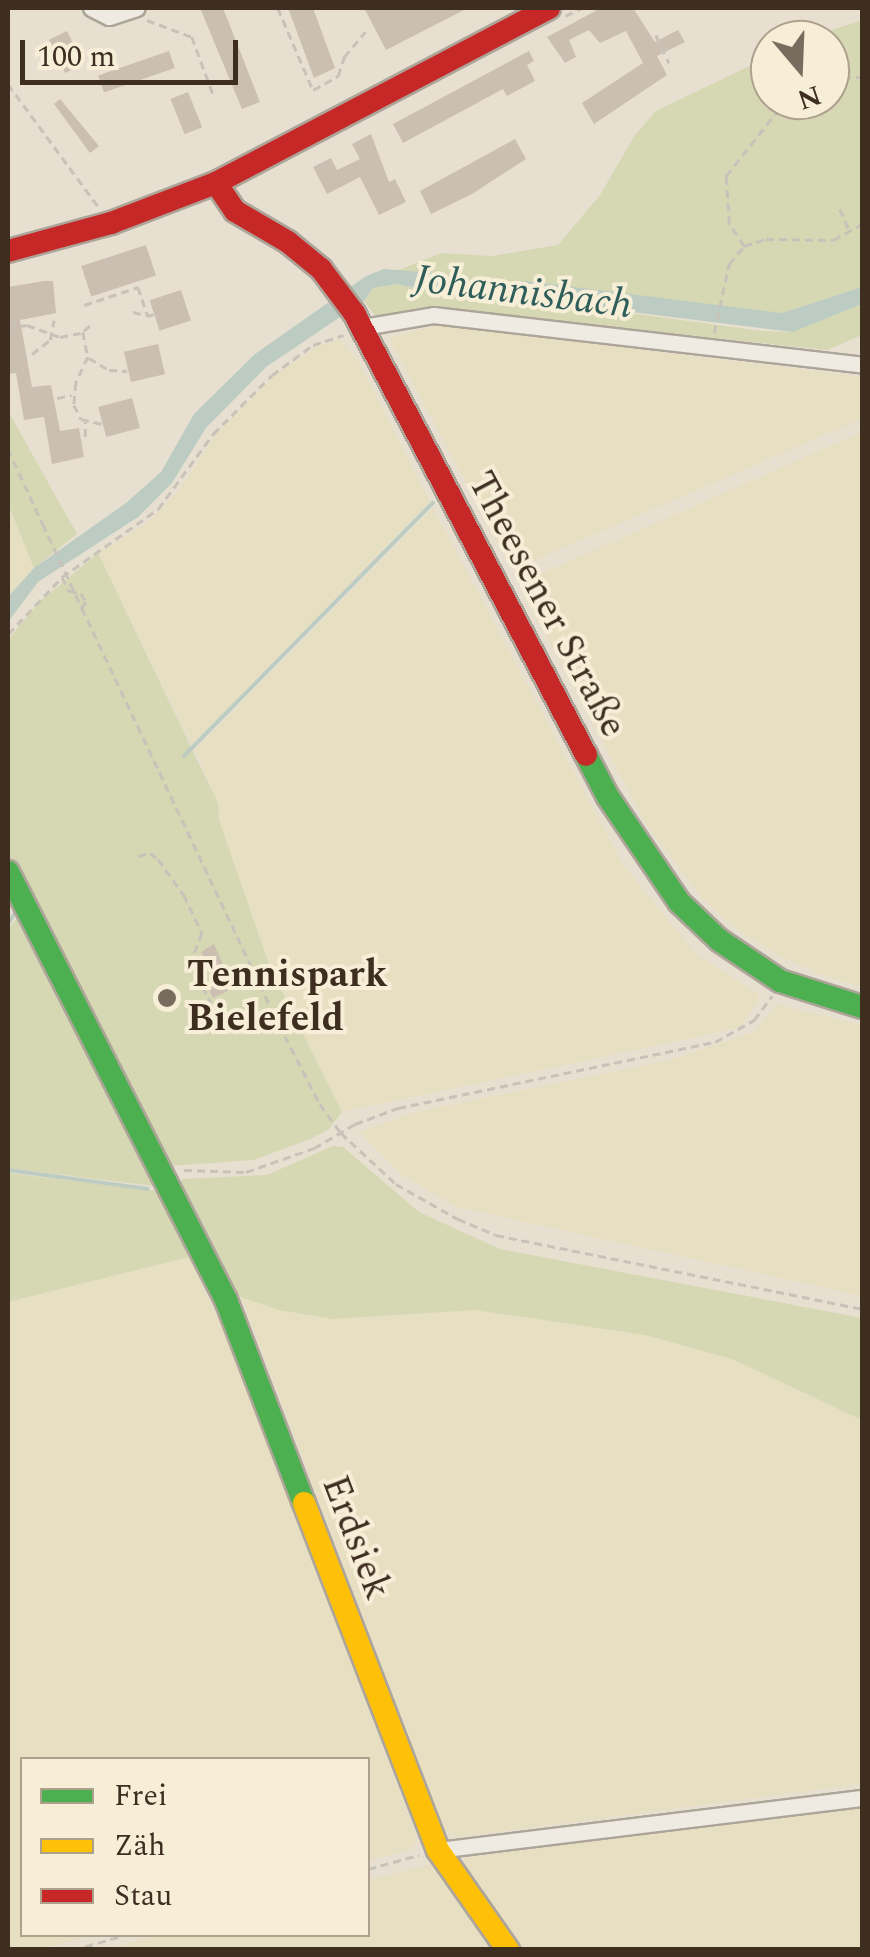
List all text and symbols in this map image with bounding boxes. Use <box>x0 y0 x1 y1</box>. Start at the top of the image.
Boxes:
scale bar <box>25 20 242 82</box>
north arrow <box>750 20 850 120</box>
text: 100 m <box>37 34 115 80</box>
text: N <box>791 73 827 121</box>
water label: Johannisbach <box>411 256 635 330</box>
street label: Theesener Straße <box>457 464 635 746</box>
place label: Tennispark Bielefeld <box>187 953 388 1042</box>
marker: Tennispark Bielefeld <box>156 987 178 1009</box>
street label: Erdsiek <box>311 1470 399 1606</box>
legend <box>20 1757 370 1937</box>
text: Frei <box>114 1773 167 1819</box>
text: Zäh <box>114 1823 165 1869</box>
text: Stau <box>114 1873 172 1919</box>

